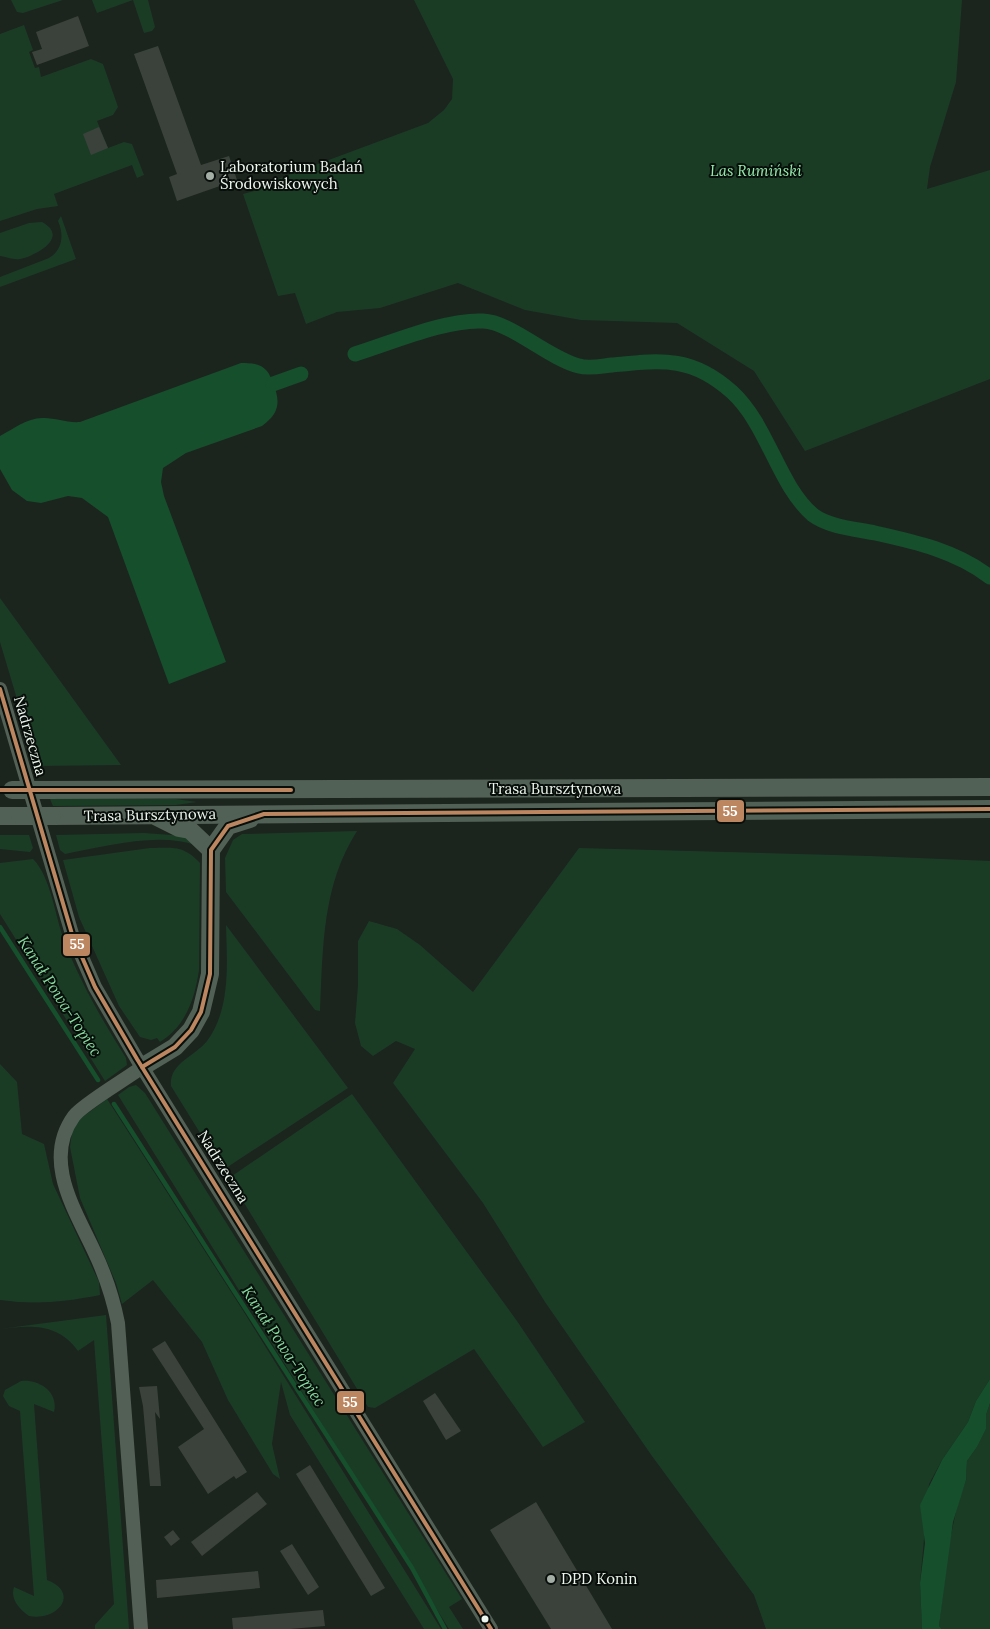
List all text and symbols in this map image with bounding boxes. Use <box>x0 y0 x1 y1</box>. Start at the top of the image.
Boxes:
place label: Laboratorium Badań Środowiskowych <box>220 157 363 193</box>
park label: Las Rumiński <box>710 161 802 180</box>
marker: Laboratorium Badań Środowiskowych <box>204 170 216 182</box>
street label: Nadrzeczna <box>10 694 51 778</box>
street label: Trasa Bursztynowa <box>489 779 622 798</box>
line badge: 55 <box>716 799 745 823</box>
text: 55 <box>722 802 738 820</box>
street label: Trasa Bursztynowa <box>84 804 217 825</box>
water label: Kanał Powa-Topiec <box>14 932 106 1060</box>
line badge: 55 <box>62 933 91 957</box>
text: 55 <box>69 935 85 953</box>
street label: Nadrzeczna <box>194 1127 253 1207</box>
water label: Kanał Powa-Topiec <box>238 1282 330 1410</box>
line badge: 55 <box>336 1390 365 1414</box>
text: 55 <box>342 1393 358 1411</box>
place label: DPD Konin <box>561 1569 637 1588</box>
marker: DPD Konin <box>545 1573 557 1585</box>
unlabelled marker <box>480 1614 490 1624</box>

